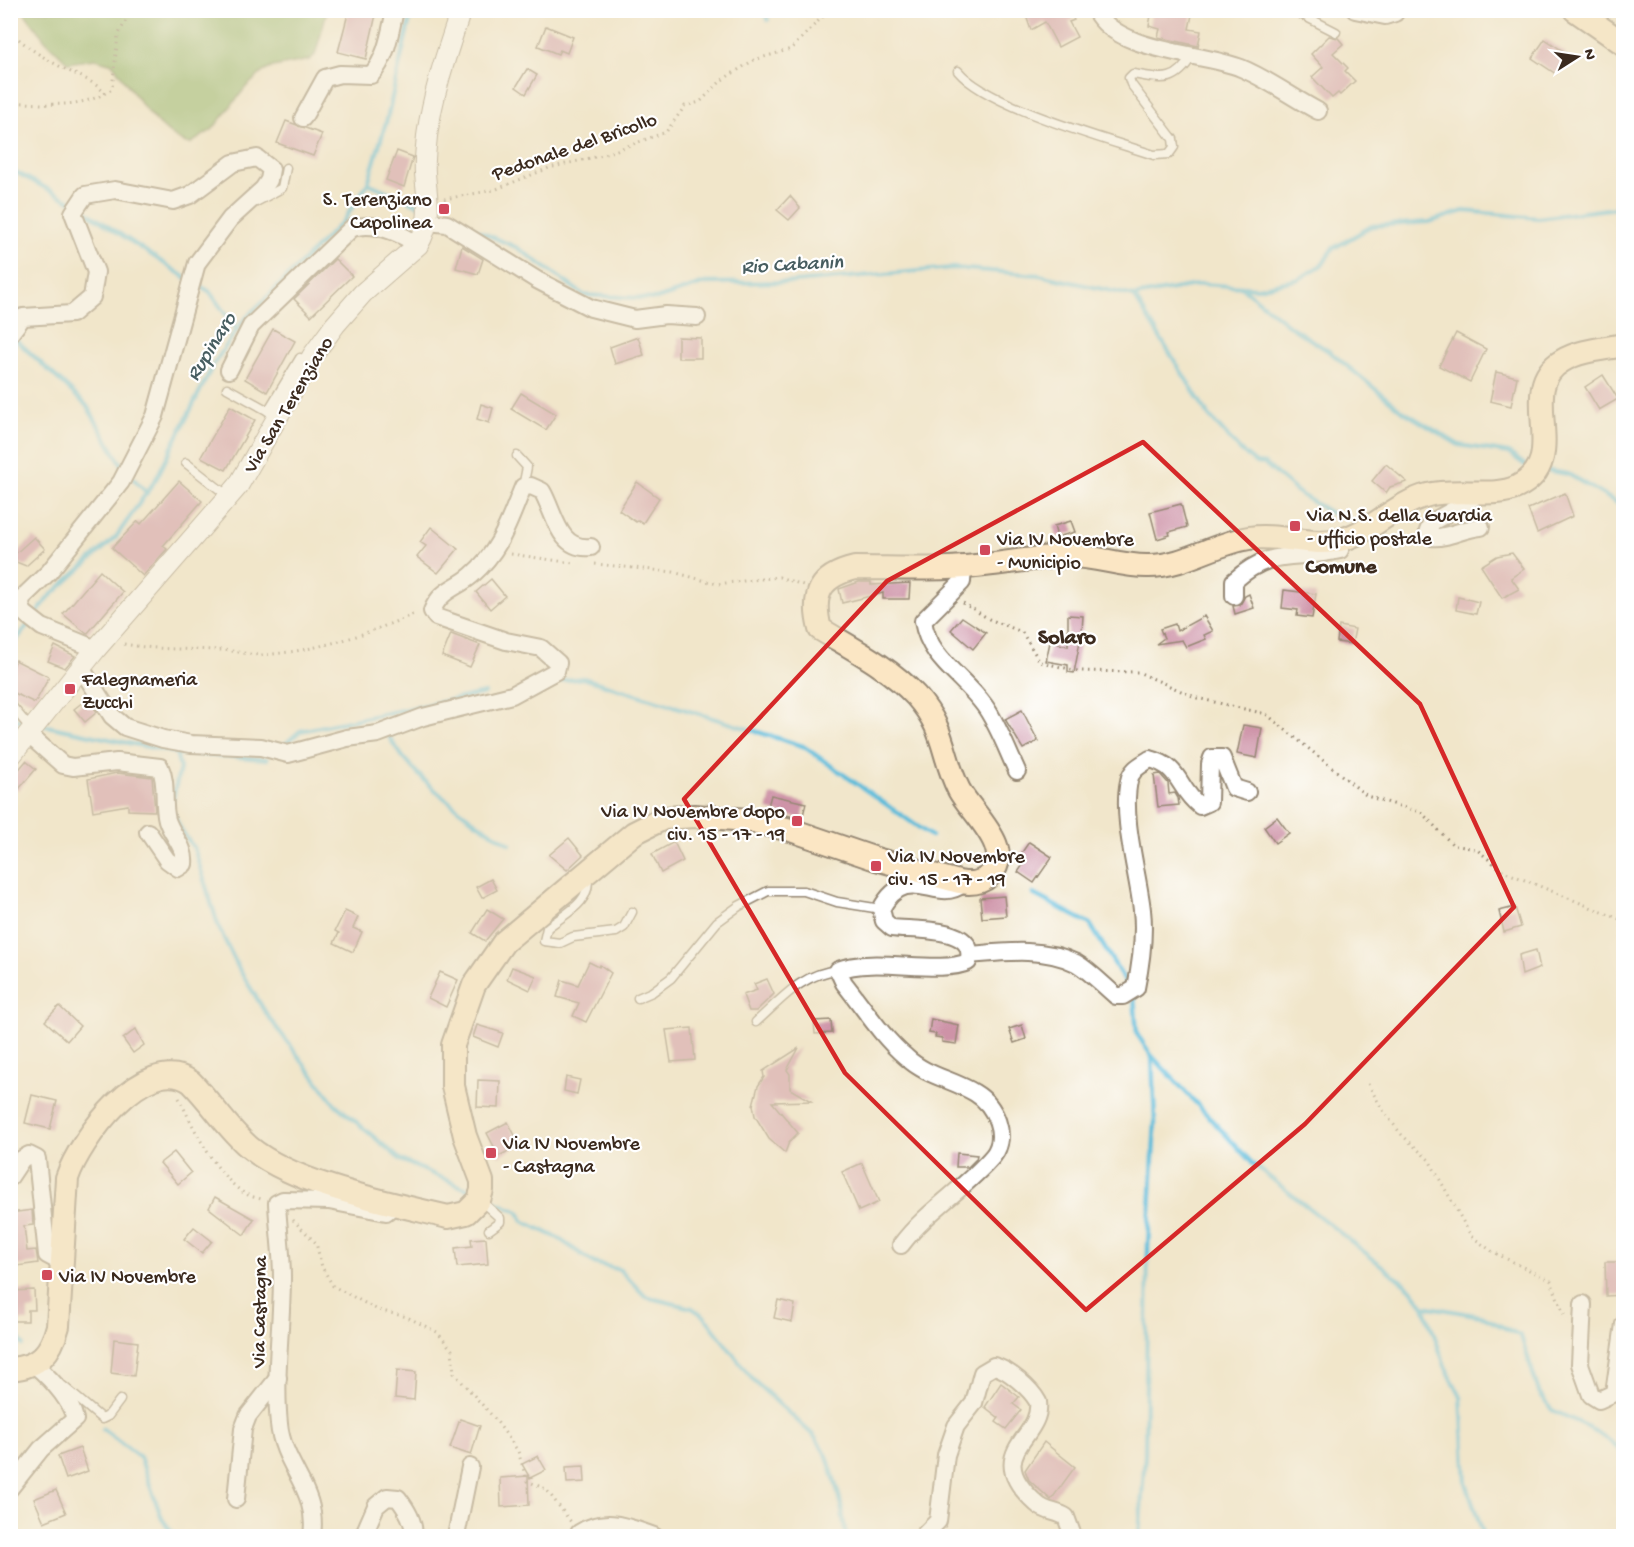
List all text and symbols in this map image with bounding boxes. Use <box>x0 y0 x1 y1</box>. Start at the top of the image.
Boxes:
north arrow <box>1547 27 1607 87</box>
text: N <box>1578 48 1599 62</box>
street label: Pedonale del Bricollo <box>489 109 661 188</box>
place label: S. Terenziano Capolinea <box>323 190 433 236</box>
marker: S. Terenziano Capolinea <box>437 202 451 216</box>
water label: Rio Cabanin <box>741 251 845 282</box>
water label: Rupinaro <box>182 308 244 387</box>
street label: Via San Terenziano <box>240 333 340 479</box>
place label: Via N.S. della Guardia - ufficio postale <box>1306 506 1493 552</box>
marker: Via N.S. della Guardia - ufficio postale <box>1288 519 1302 533</box>
place label: Via IV Novembre - Municipio <box>996 530 1134 576</box>
marker: Via IV Novembre - Municipio <box>978 543 992 557</box>
district label: Comune <box>1304 555 1377 581</box>
district label: Solaro <box>1038 626 1097 652</box>
place label: Falegnameria Zucchi <box>81 670 198 716</box>
marker: Falegnameria Zucchi <box>63 682 77 696</box>
place label: Via IV Novembre dopo civ. 15 - 17 - 19 <box>600 802 785 848</box>
marker: Via IV Novembre dopo civ. 15 - 17 - 19 <box>790 814 804 828</box>
place label: Via IV Novembre civ. 15 - 17 - 19 <box>887 847 1025 893</box>
marker: Via IV Novembre civ. 15 - 17 - 19 <box>869 859 883 873</box>
place label: Via IV Novembre - Castagna <box>502 1134 640 1180</box>
marker: Via IV Novembre - Castagna <box>484 1146 498 1160</box>
street label: Via Castagna <box>249 1255 274 1369</box>
place label: Via IV Novembre <box>58 1267 196 1290</box>
marker: Via IV Novembre <box>40 1268 54 1282</box>

